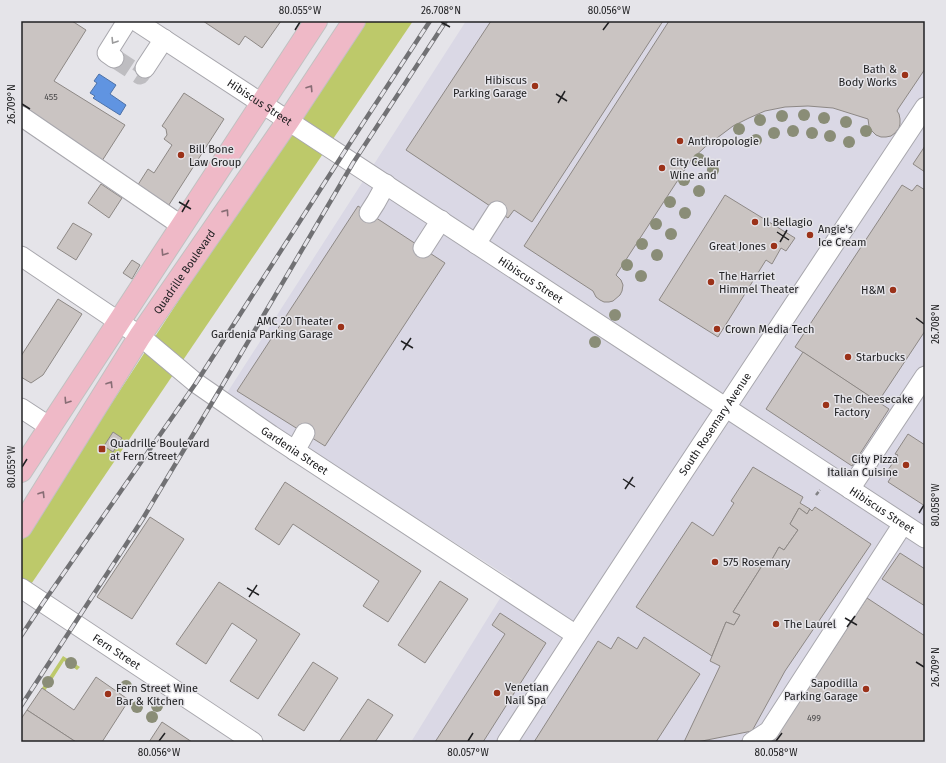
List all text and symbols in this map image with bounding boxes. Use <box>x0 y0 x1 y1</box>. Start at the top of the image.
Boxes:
text: 80.055°W <box>279 5 322 17</box>
text: 26.708°N <box>421 5 461 17</box>
text: 80.056°W <box>588 5 631 17</box>
one-way arrow <box>111 37 119 44</box>
place label: Bath & Body Works <box>839 63 897 89</box>
marker: Bath & Body Works <box>900 70 910 80</box>
place label: Hibiscus Parking Garage <box>453 74 527 100</box>
street label: Hibiscus Street <box>225 77 294 129</box>
marker: Hibiscus Parking Garage <box>530 81 540 91</box>
text: 26.709°N <box>6 84 18 124</box>
one-way arrow <box>305 85 313 92</box>
house number: 455 <box>44 92 58 102</box>
place label: Anthropologie <box>688 135 759 148</box>
marker: Anthropologie <box>675 136 685 146</box>
place label: Bill Bone Law Group <box>189 143 241 169</box>
marker: Bill Bone Law Group <box>176 150 186 160</box>
place label: City Cellar Wine and <box>670 156 721 182</box>
marker: City Cellar Wine and <box>657 163 667 173</box>
one-way arrow <box>221 209 229 216</box>
place label: Il Bellagio <box>763 216 813 229</box>
marker: Il Bellagio <box>750 217 760 227</box>
place label: Angie's Ice Cream <box>818 223 866 249</box>
street label: Quadrille Boulevard <box>151 227 218 317</box>
marker: Angie's Ice Cream <box>805 230 815 240</box>
place label: Great Jones <box>709 240 766 253</box>
marker: Great Jones <box>769 241 779 251</box>
one-way arrow <box>161 249 169 256</box>
street label: Hibiscus Street <box>496 254 565 306</box>
place label: The Harriet Himmel Theater <box>719 270 799 296</box>
marker: The Harriet Himmel Theater <box>706 277 716 287</box>
place label: H&M <box>861 284 885 297</box>
marker: H&M <box>888 285 898 295</box>
text: 26.708°N <box>930 304 942 344</box>
place label: AMC 20 Theater Gardenia Parking Garage <box>211 315 334 341</box>
marker: AMC 20 Theater Gardenia Parking Garage <box>336 322 346 332</box>
place label: Crown Media Tech <box>725 323 815 336</box>
marker: Crown Media Tech <box>712 324 722 334</box>
place label: Starbucks <box>856 351 905 364</box>
marker: Starbucks <box>843 352 853 362</box>
street label: South Rosemary Avenue <box>677 370 754 478</box>
one-way arrow <box>105 381 113 388</box>
place label: The Cheesecake Factory <box>834 393 913 419</box>
one-way arrow <box>64 397 72 404</box>
marker: The Cheesecake Factory <box>821 400 831 410</box>
street label: Gardenia Street <box>258 424 330 478</box>
place label: Quadrille Boulevard at Fern Street <box>110 437 210 463</box>
marker: Quadrille Boulevard at Fern Street <box>97 444 107 454</box>
text: 80.055°W <box>6 445 18 488</box>
place label: City Pizza Italian Cuisine <box>827 453 898 479</box>
marker: City Pizza Italian Cuisine <box>901 460 911 470</box>
text: 80.058°W <box>930 483 942 526</box>
street label: Hibiscus Street <box>847 484 917 536</box>
one-way arrow <box>37 491 44 498</box>
place label: 575 Rosemary <box>723 556 791 569</box>
marker: 575 Rosemary <box>710 557 720 567</box>
place label: The Laurel <box>784 618 836 631</box>
marker: The Laurel <box>771 619 781 629</box>
street label: Fern Street <box>90 632 143 673</box>
text: 26.709°N <box>930 647 942 687</box>
place label: Sapodilla Parking Garage <box>784 677 858 703</box>
place label: Venetian Nail Spa <box>505 681 549 707</box>
place label: Fern Street Wine Bar & Kitchen <box>116 682 198 708</box>
marker: Sapodilla Parking Garage <box>861 684 871 694</box>
marker: Venetian Nail Spa <box>492 688 502 698</box>
marker: Fern Street Wine Bar & Kitchen <box>103 689 113 699</box>
house number: 499 <box>807 713 821 723</box>
text: 80.056°W <box>138 747 181 759</box>
text: 80.057°W <box>447 747 490 759</box>
text: 80.058°W <box>755 747 798 759</box>

